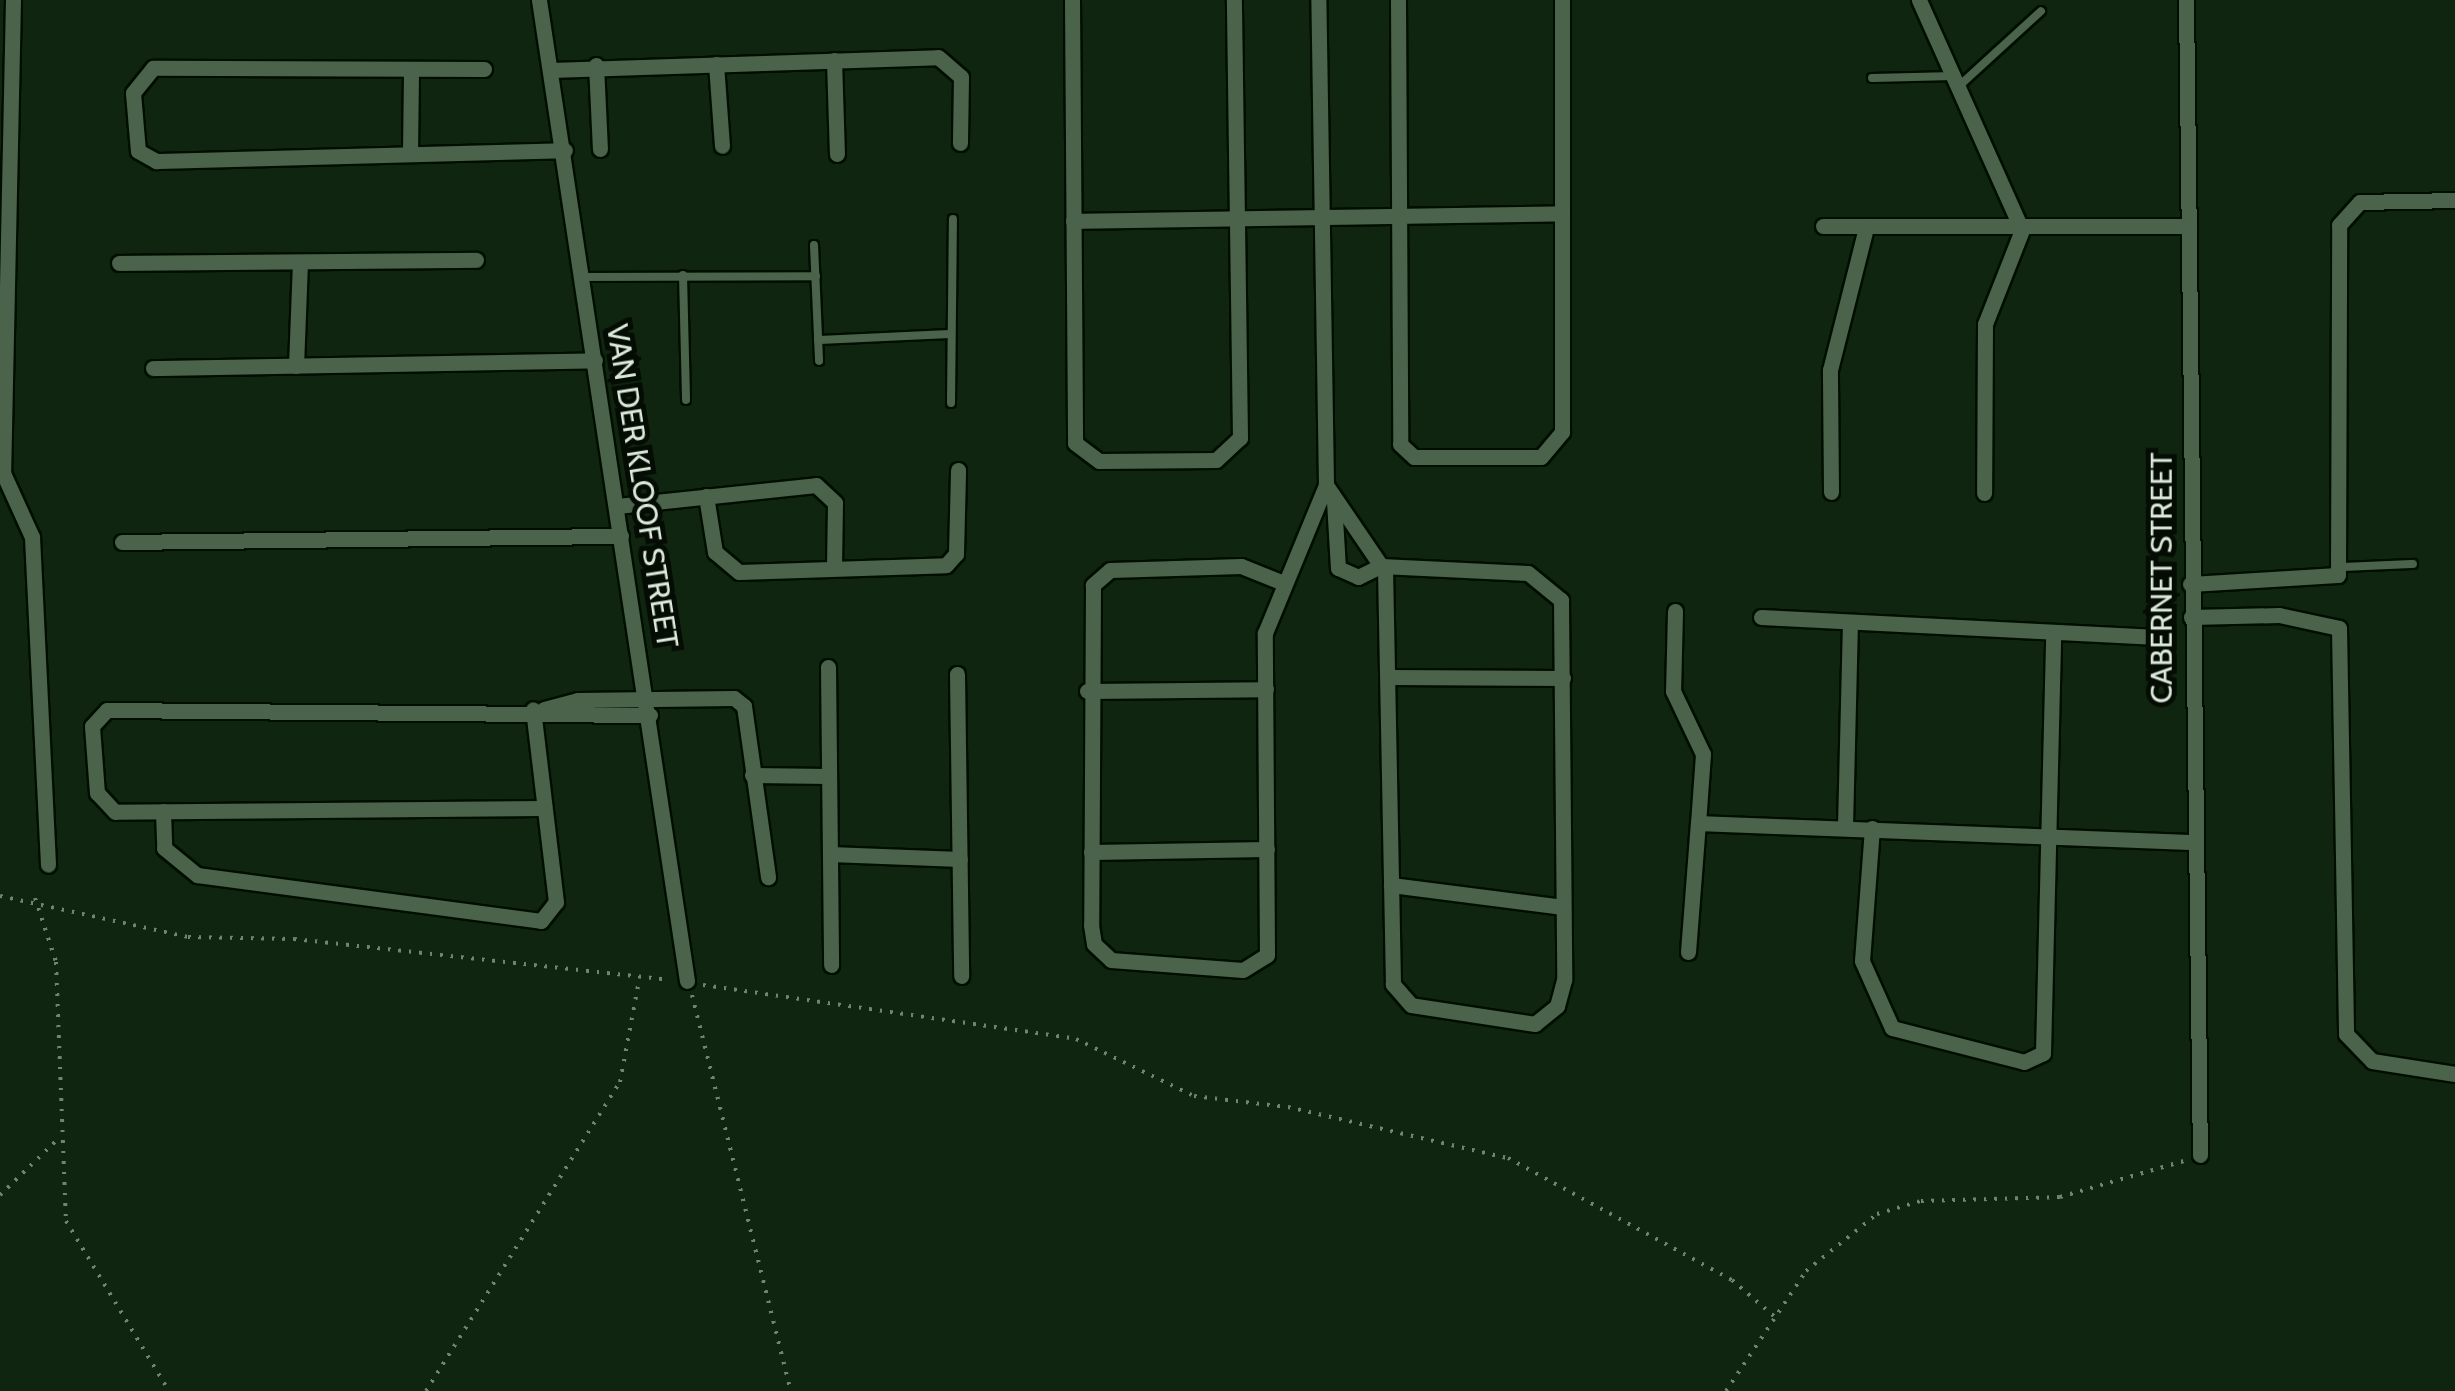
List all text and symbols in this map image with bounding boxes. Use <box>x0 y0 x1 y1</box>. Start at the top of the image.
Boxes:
street label: VAN DER KLOOF STREET <box>599 322 685 650</box>
street label: CABERNET STREET <box>2144 453 2180 703</box>

